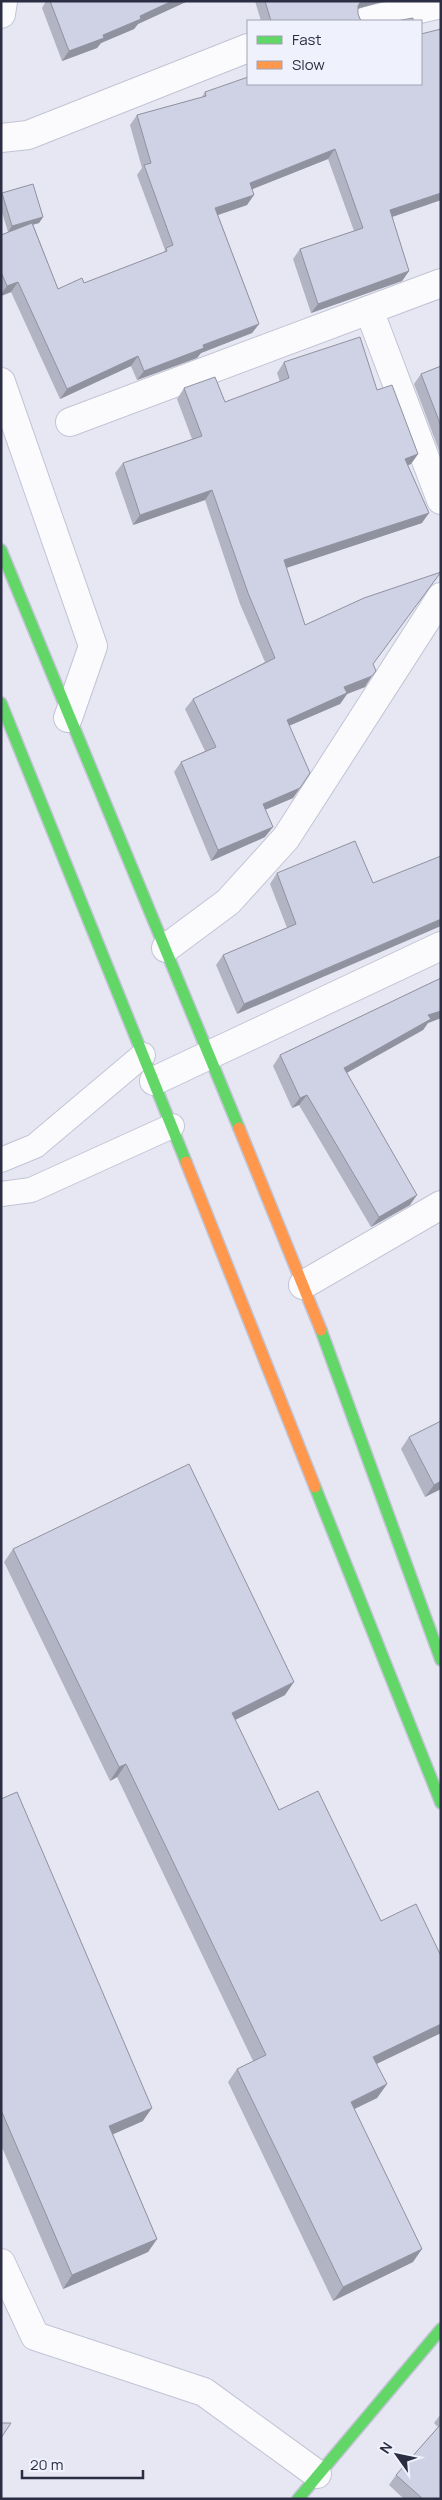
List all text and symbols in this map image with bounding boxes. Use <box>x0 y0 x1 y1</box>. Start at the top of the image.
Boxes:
legend <box>247 20 422 85</box>
text: Fast <box>292 29 321 50</box>
text: Slow <box>292 54 325 75</box>
north arrow <box>372 2430 422 2480</box>
text: N <box>375 2438 396 2457</box>
scale bar <box>22 2448 144 2480</box>
text: 20 m <box>30 2454 63 2475</box>

